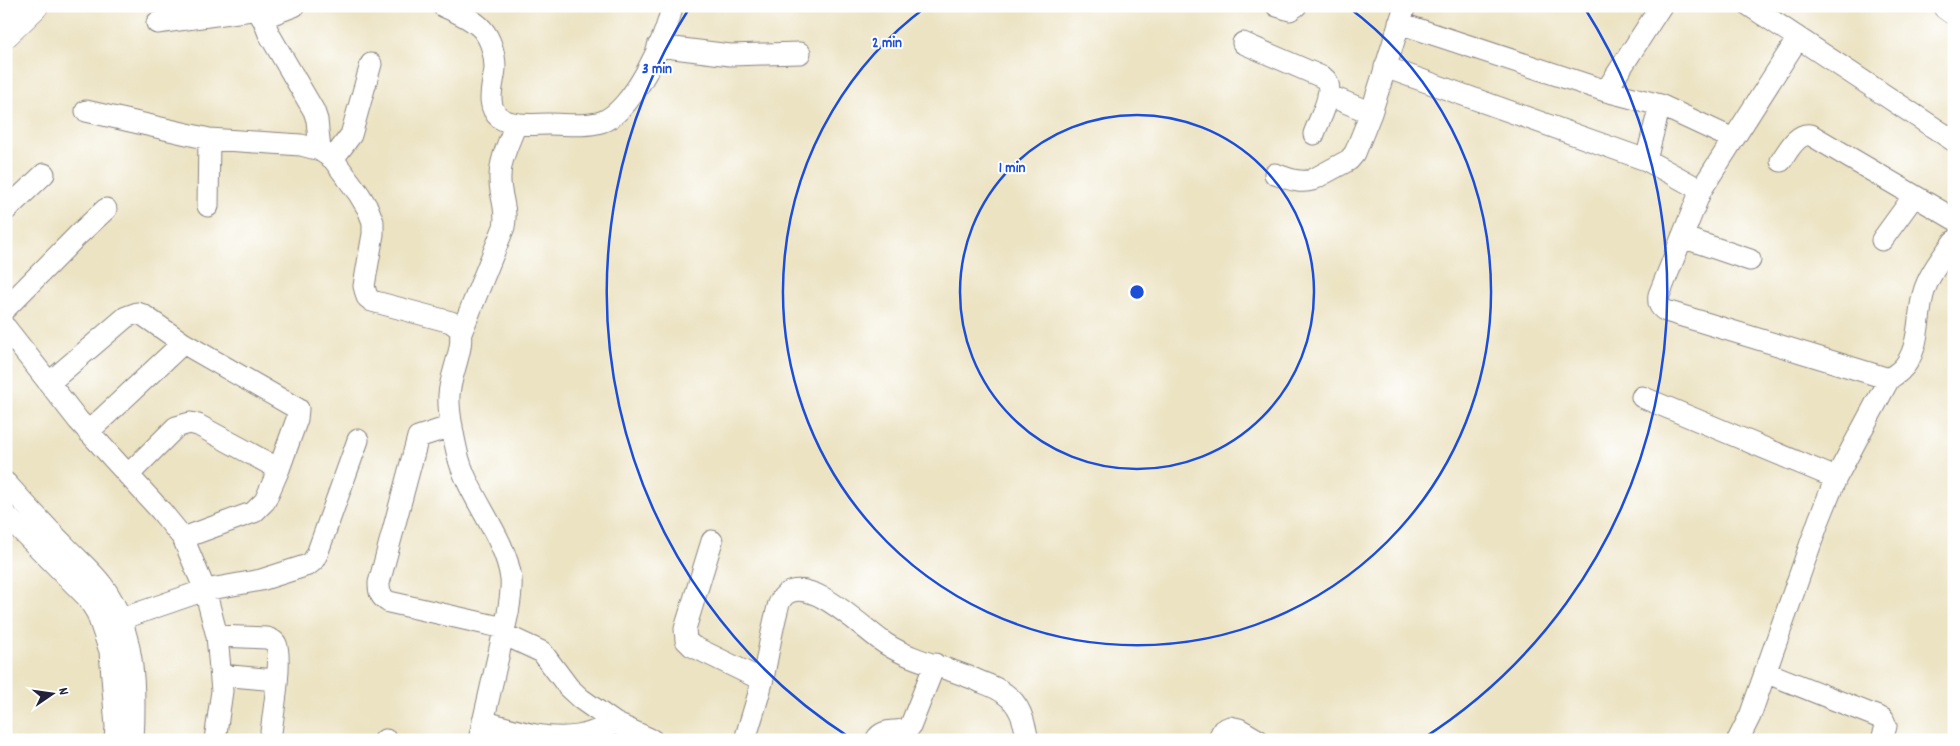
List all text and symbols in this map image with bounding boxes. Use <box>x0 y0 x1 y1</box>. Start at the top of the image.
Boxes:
text: 2 min <box>872 33 902 55</box>
text: 3 min <box>642 59 672 81</box>
text: 1 min <box>999 158 1025 180</box>
centre of rings <box>1128 283 1146 301</box>
north arrow <box>28 668 78 718</box>
text: N <box>52 686 73 697</box>

